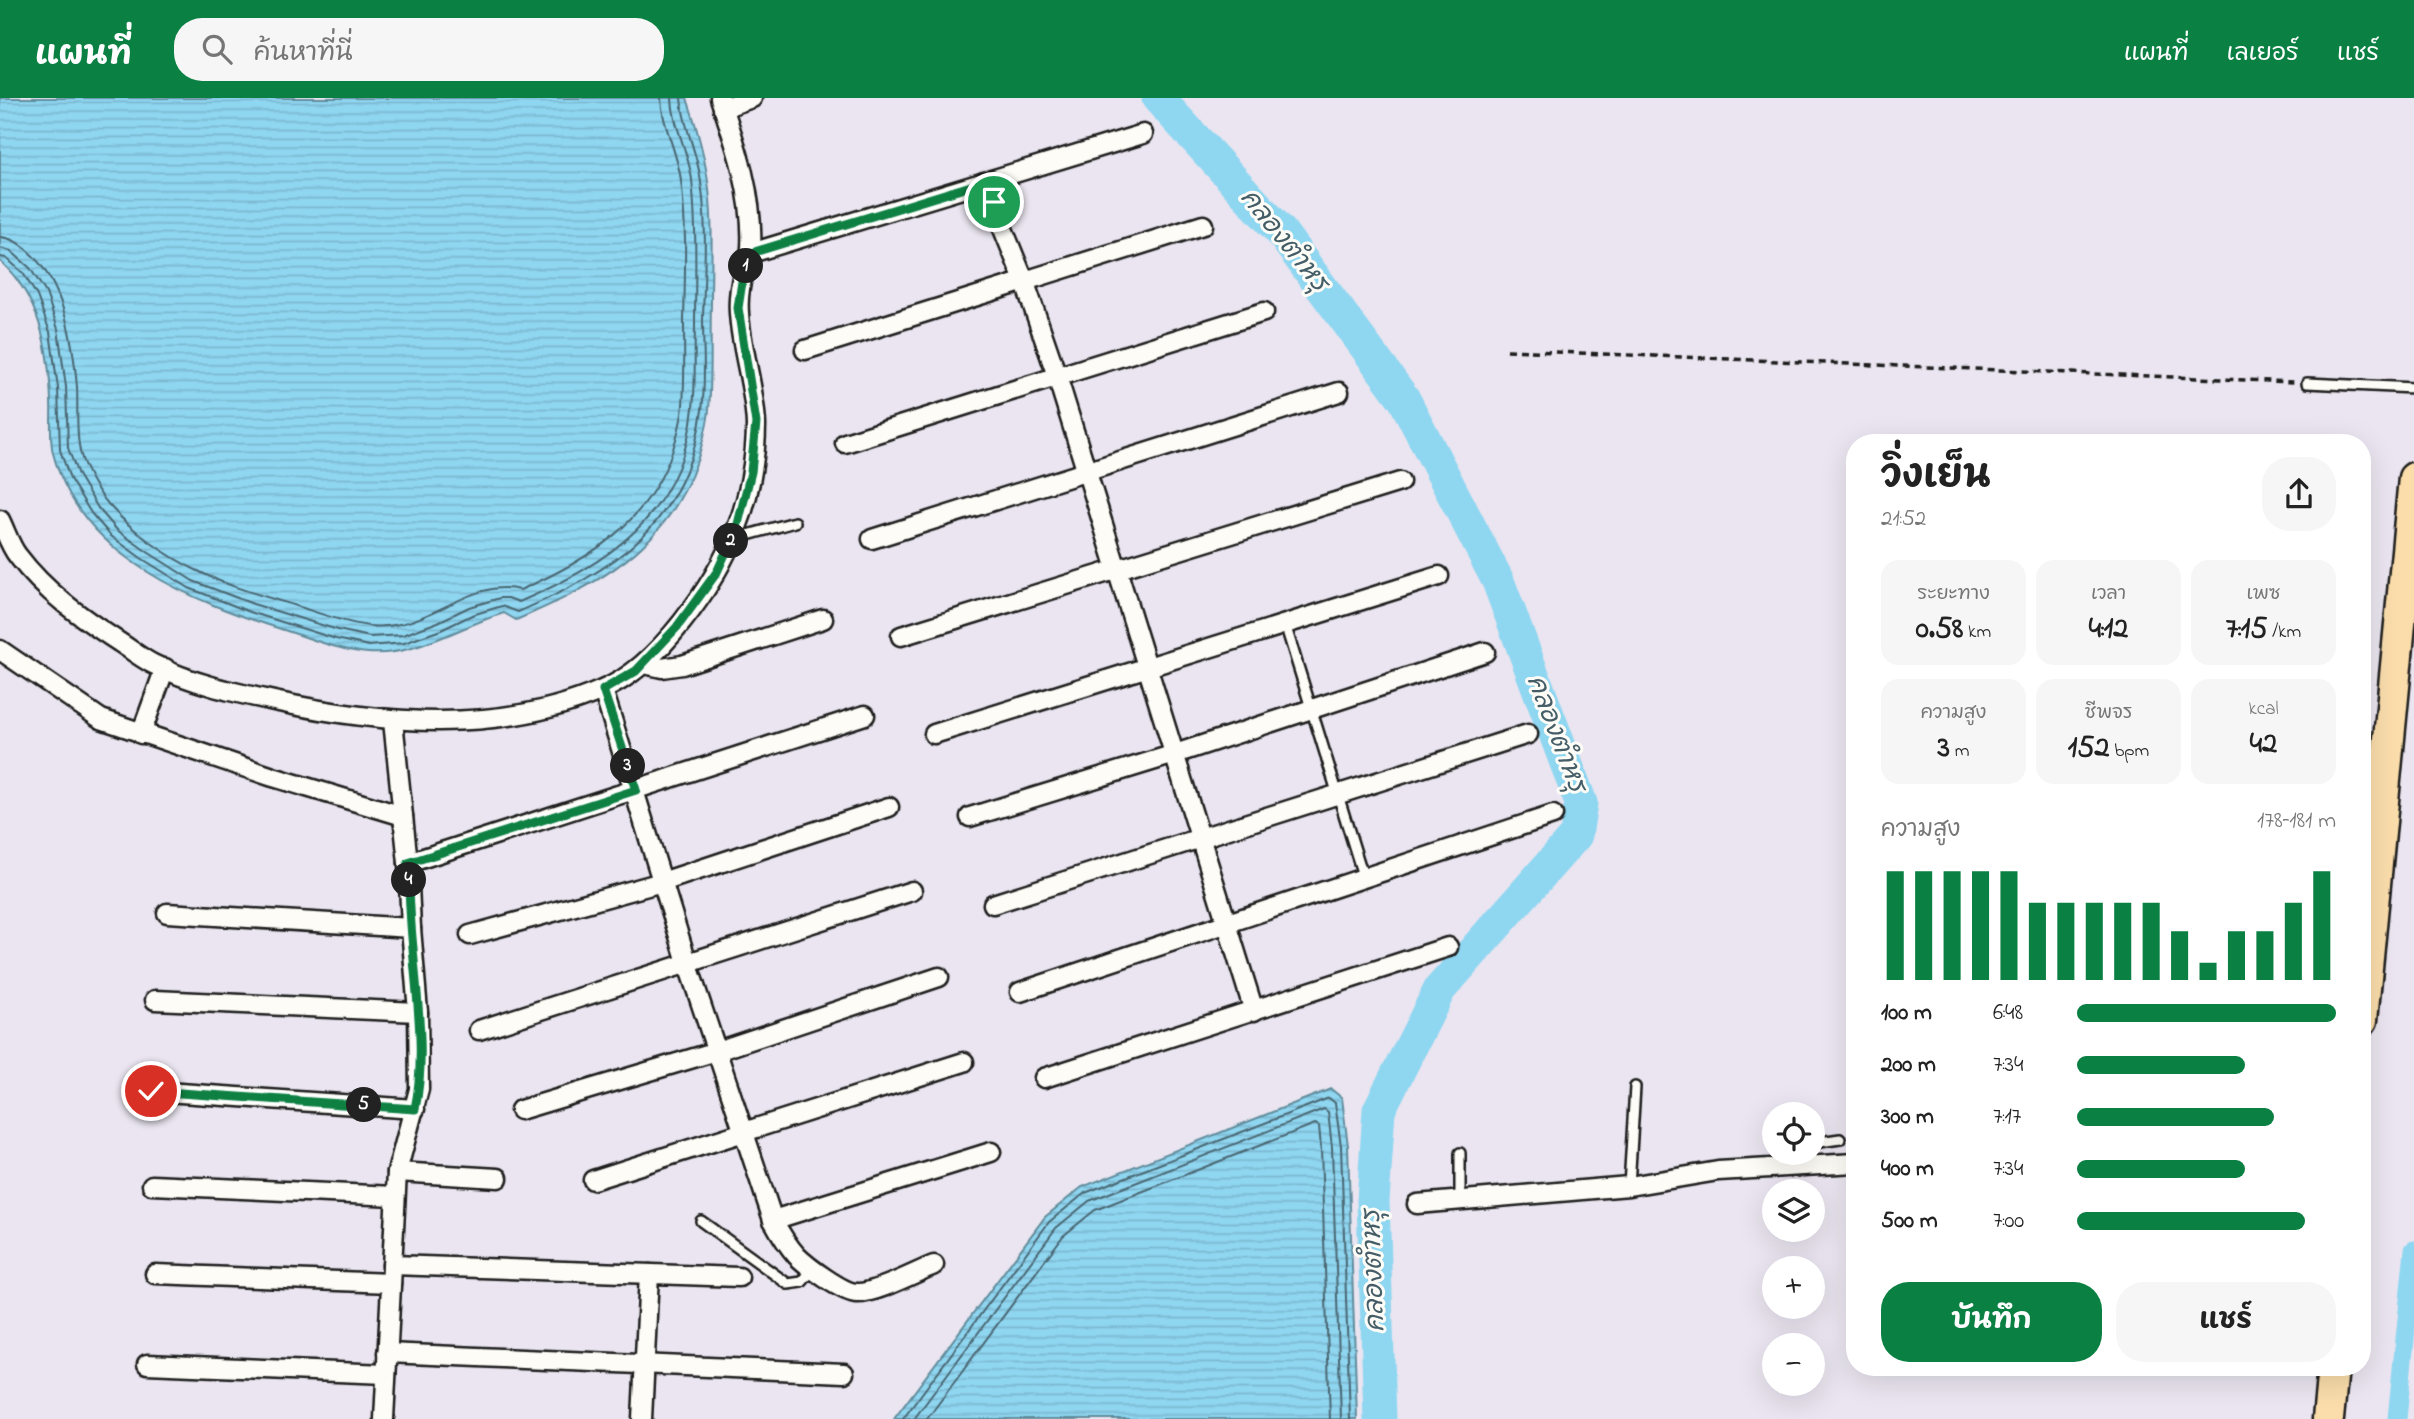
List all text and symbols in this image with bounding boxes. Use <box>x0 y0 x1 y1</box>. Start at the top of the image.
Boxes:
search box <box>174 18 664 81</box>
icon: search <box>198 30 236 68</box>
text: แผนที่ <box>35 32 132 80</box>
text: ค้นหาที่นี่ <box>254 35 353 73</box>
text: แผนที่ <box>2124 37 2189 72</box>
text: เลเยอร์ <box>2227 37 2299 72</box>
text: แชร์ <box>2337 37 2379 72</box>
pin <box>964 172 1024 232</box>
water label: คลองตำหรุ <box>1230 182 1338 303</box>
icon: arrive <box>975 183 1013 221</box>
pin: 1 <box>728 248 764 284</box>
text: 1 <box>742 252 749 279</box>
text: วิ่งเย็น <box>1881 449 1990 505</box>
button: share <box>2262 457 2336 531</box>
text: 21:52 <box>1881 503 1926 536</box>
pin: 2 <box>714 524 748 558</box>
text: 2 <box>726 527 735 554</box>
text: ระยะทาง <box>1917 581 1990 608</box>
text: เวลา <box>2091 581 2126 608</box>
text: เพซ <box>2247 581 2280 608</box>
text: 0.58 <box>1916 608 1963 652</box>
text: 4:12 <box>2089 608 2128 652</box>
text: 7:15 <box>2226 608 2267 652</box>
text: km <box>1963 619 1991 646</box>
text: /km <box>2267 619 2301 646</box>
water label: คลองตำหรุ <box>1515 670 1596 800</box>
text: kcal <box>2248 696 2279 723</box>
text: ความสูง <box>1921 700 1986 727</box>
text: ชีพจร <box>2085 700 2132 727</box>
text: 42 <box>2250 723 2277 767</box>
text: 3 <box>1938 727 1950 771</box>
text: 152 <box>2068 727 2109 771</box>
text: m <box>1950 738 1969 765</box>
text: bpm <box>2109 738 2149 765</box>
pin: 3 <box>610 748 646 784</box>
text: 3 <box>624 752 631 779</box>
text: 178–181 m <box>2257 805 2336 838</box>
text: ความสูง <box>1881 814 1960 847</box>
pin: 4 <box>392 862 426 898</box>
text: 4 <box>405 866 412 893</box>
text: 100 m <box>1881 997 1932 1030</box>
text: 6:48 <box>1993 997 2023 1030</box>
text: 200 m <box>1881 1049 1936 1082</box>
text: 7:34 <box>1993 1049 2023 1082</box>
pin <box>121 1061 181 1121</box>
icon: check <box>132 1072 170 1110</box>
pin: 5 <box>346 1088 382 1122</box>
text: 5 <box>358 1091 369 1118</box>
text: 300 m <box>1881 1101 1934 1134</box>
text: 7:17 <box>1993 1101 2021 1134</box>
map controls <box>1762 1102 1825 1396</box>
button: locate <box>1762 1102 1825 1165</box>
text: 400 m <box>1881 1153 1934 1186</box>
text: 7:34 <box>1993 1153 2023 1186</box>
button: layers <box>1762 1179 1825 1242</box>
text: 500 m <box>1881 1205 1938 1238</box>
text: 7:00 <box>1993 1205 2024 1238</box>
water label: คลองตำหรุ <box>1354 1207 1396 1333</box>
button: + <box>1762 1256 1825 1319</box>
button: บันทึก <box>1881 1282 2102 1362</box>
button: แชร์ <box>2116 1282 2336 1362</box>
button: − <box>1762 1333 1825 1396</box>

